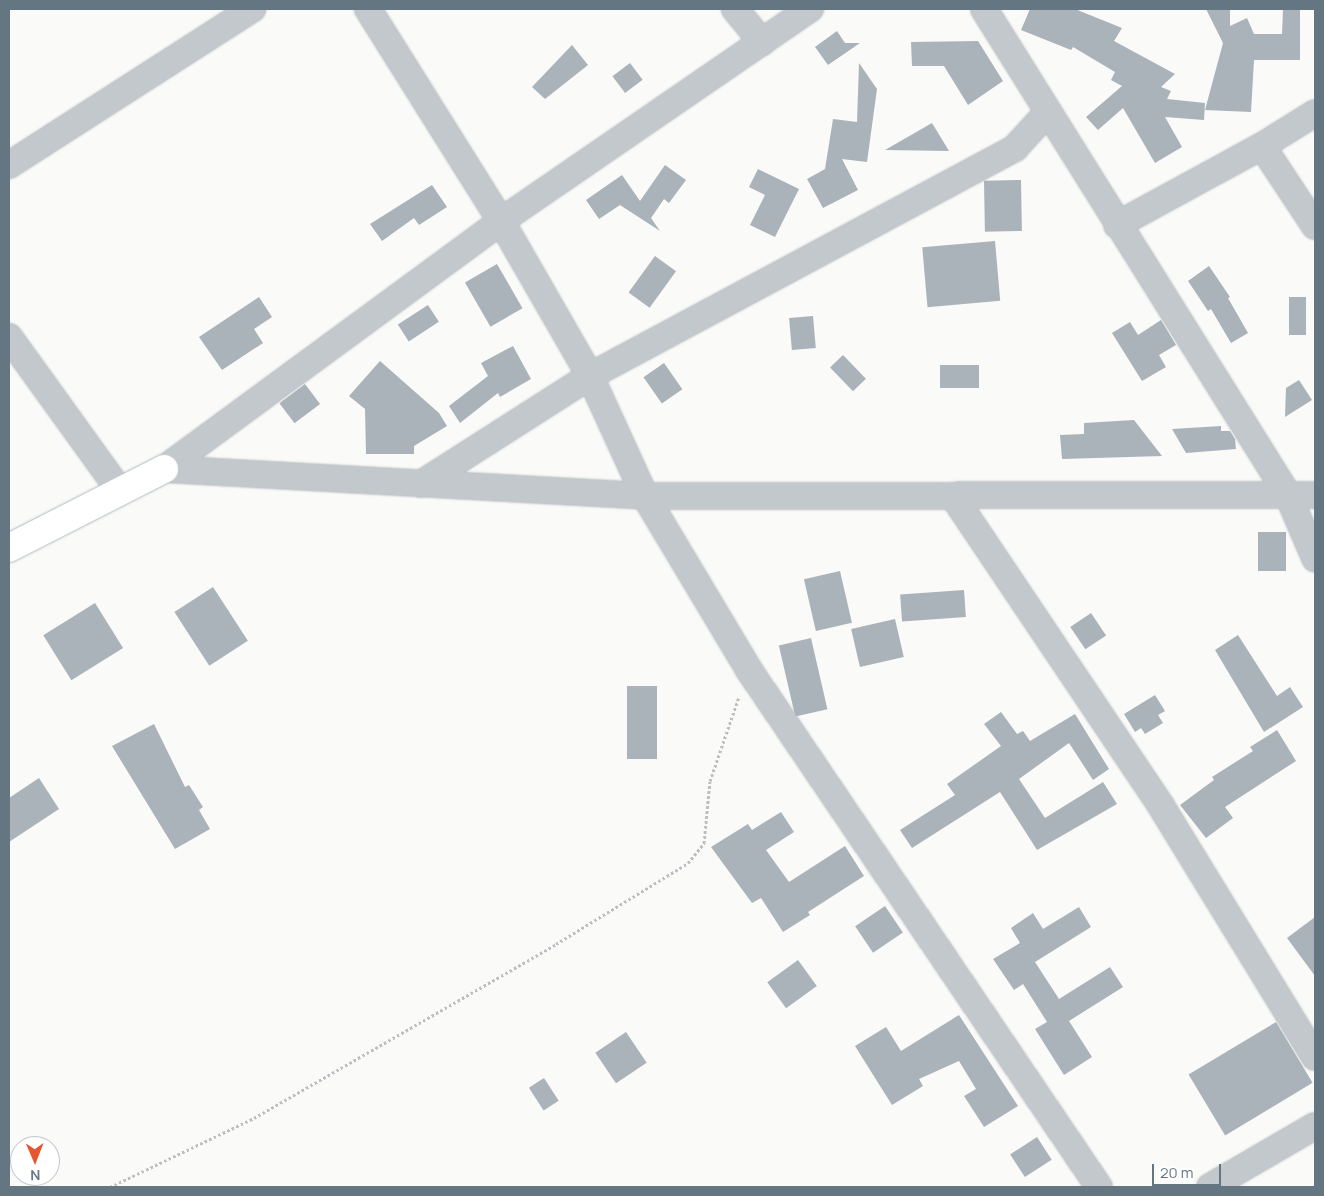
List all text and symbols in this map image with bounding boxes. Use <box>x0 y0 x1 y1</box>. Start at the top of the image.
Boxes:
north arrow <box>10 1136 60 1186</box>
scale bar <box>1154 1154 1223 1186</box>
text: 20 m <box>1160 1162 1193 1183</box>
text: N <box>30 1166 40 1185</box>

